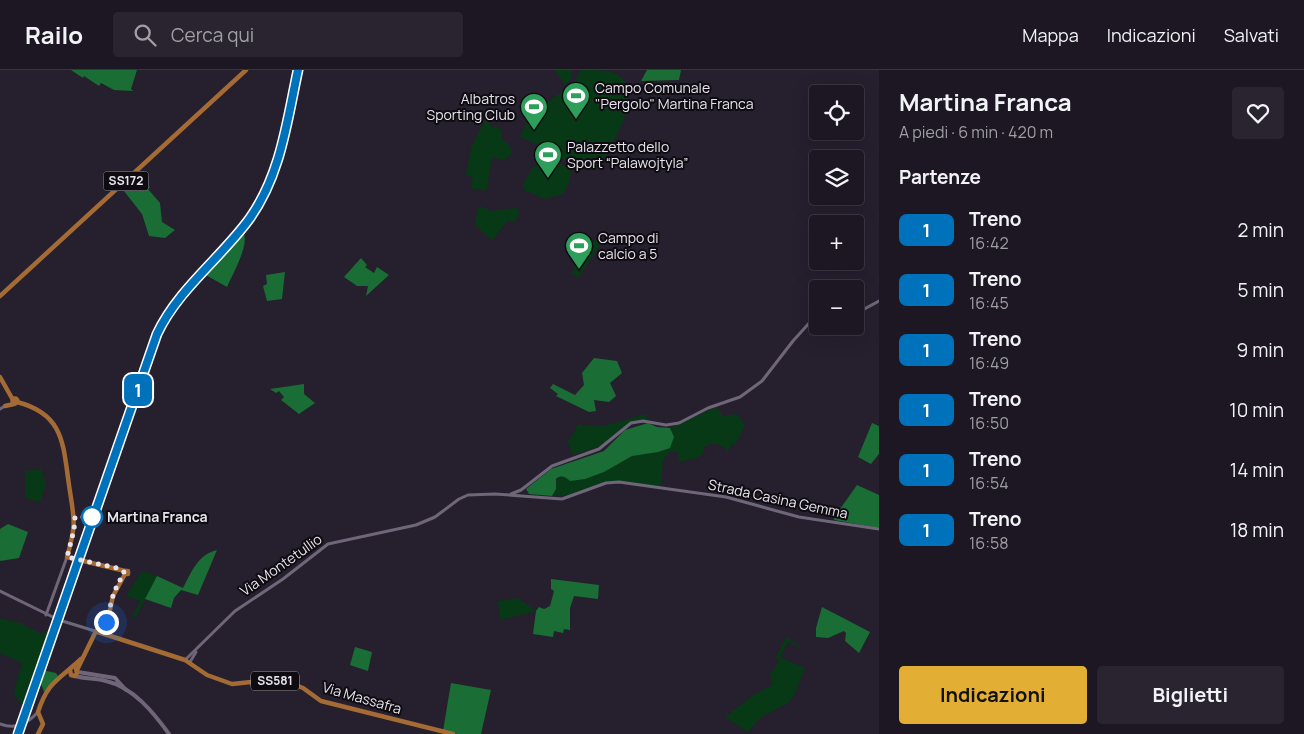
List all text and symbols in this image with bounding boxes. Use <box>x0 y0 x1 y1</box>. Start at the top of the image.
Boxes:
search box <box>113 12 463 57</box>
text: Railo <box>25 18 83 51</box>
icon: search <box>131 21 159 49</box>
text: Cerca qui <box>171 22 254 48</box>
text: Mappa <box>1022 23 1079 47</box>
text: Indicazioni <box>1107 23 1196 47</box>
text: Salvati <box>1224 23 1279 47</box>
place label: Campo Comunale "Pergolo" Martina Franca <box>595 78 754 113</box>
sports icon: Campo Comunale "Pergolo" Martina Franca <box>561 81 591 120</box>
map controls <box>809 85 864 335</box>
button: locate <box>809 85 864 140</box>
text: Martina Franca <box>899 85 1072 118</box>
button: heart <box>1232 87 1284 139</box>
place label: Albatros Sporting Club <box>427 89 515 124</box>
sports icon: Albatros Sporting Club <box>519 92 549 131</box>
text: A piedi · 6 min · 420 m <box>899 121 1053 143</box>
place label: Palazzetto dello Sport “Palawojtyla” <box>567 137 689 172</box>
sports icon: Palazzetto dello Sport “Palawojtyla” <box>533 140 563 179</box>
button: layers <box>809 150 864 205</box>
text: Partenze <box>899 164 981 190</box>
road number: SS172 <box>104 172 148 190</box>
text: Treno <box>969 206 1022 232</box>
button: + <box>809 215 864 270</box>
text: 2 min <box>1238 217 1284 243</box>
text: 1 <box>923 218 930 242</box>
place label: Campo di calcio a 5 <box>598 228 659 263</box>
sports icon: Campo di calcio a 5 <box>564 231 594 270</box>
text: 16:42 <box>969 232 1009 254</box>
text: Treno <box>969 266 1022 292</box>
text: 5 min <box>1237 277 1284 303</box>
text: 1 <box>923 278 930 302</box>
button: − <box>809 280 864 335</box>
text: 16:45 <box>969 292 1009 314</box>
text: Treno <box>969 326 1022 352</box>
text: 9 min <box>1237 337 1284 363</box>
text: 1 <box>923 338 930 362</box>
text: 16:49 <box>969 352 1009 374</box>
line badge: 1 <box>122 374 154 406</box>
text: 1 <box>134 378 142 402</box>
text: Treno <box>969 386 1022 412</box>
text: 10 min <box>1229 397 1284 423</box>
text: 1 <box>923 398 930 422</box>
text: 16:50 <box>969 412 1009 434</box>
text: Treno <box>969 446 1022 472</box>
text: 14 min <box>1230 457 1284 483</box>
text: 1 <box>923 458 930 482</box>
text: 16:54 <box>969 472 1009 494</box>
street label: Strada Casina Gemma <box>707 474 850 523</box>
marker: Martina Franca <box>81 506 103 528</box>
text: Treno <box>969 506 1022 532</box>
place label: Martina Franca <box>107 507 208 526</box>
text: 18 min <box>1230 517 1284 543</box>
text: 1 <box>923 518 930 542</box>
street label: Via Montetullio <box>236 529 325 600</box>
text: 16:58 <box>969 532 1008 554</box>
your location <box>94 610 119 635</box>
button: Indicazioni <box>899 666 1087 724</box>
button: Biglietti <box>1097 666 1284 724</box>
road number: SS581 <box>251 672 299 690</box>
street label: Via Massafra <box>320 677 404 718</box>

